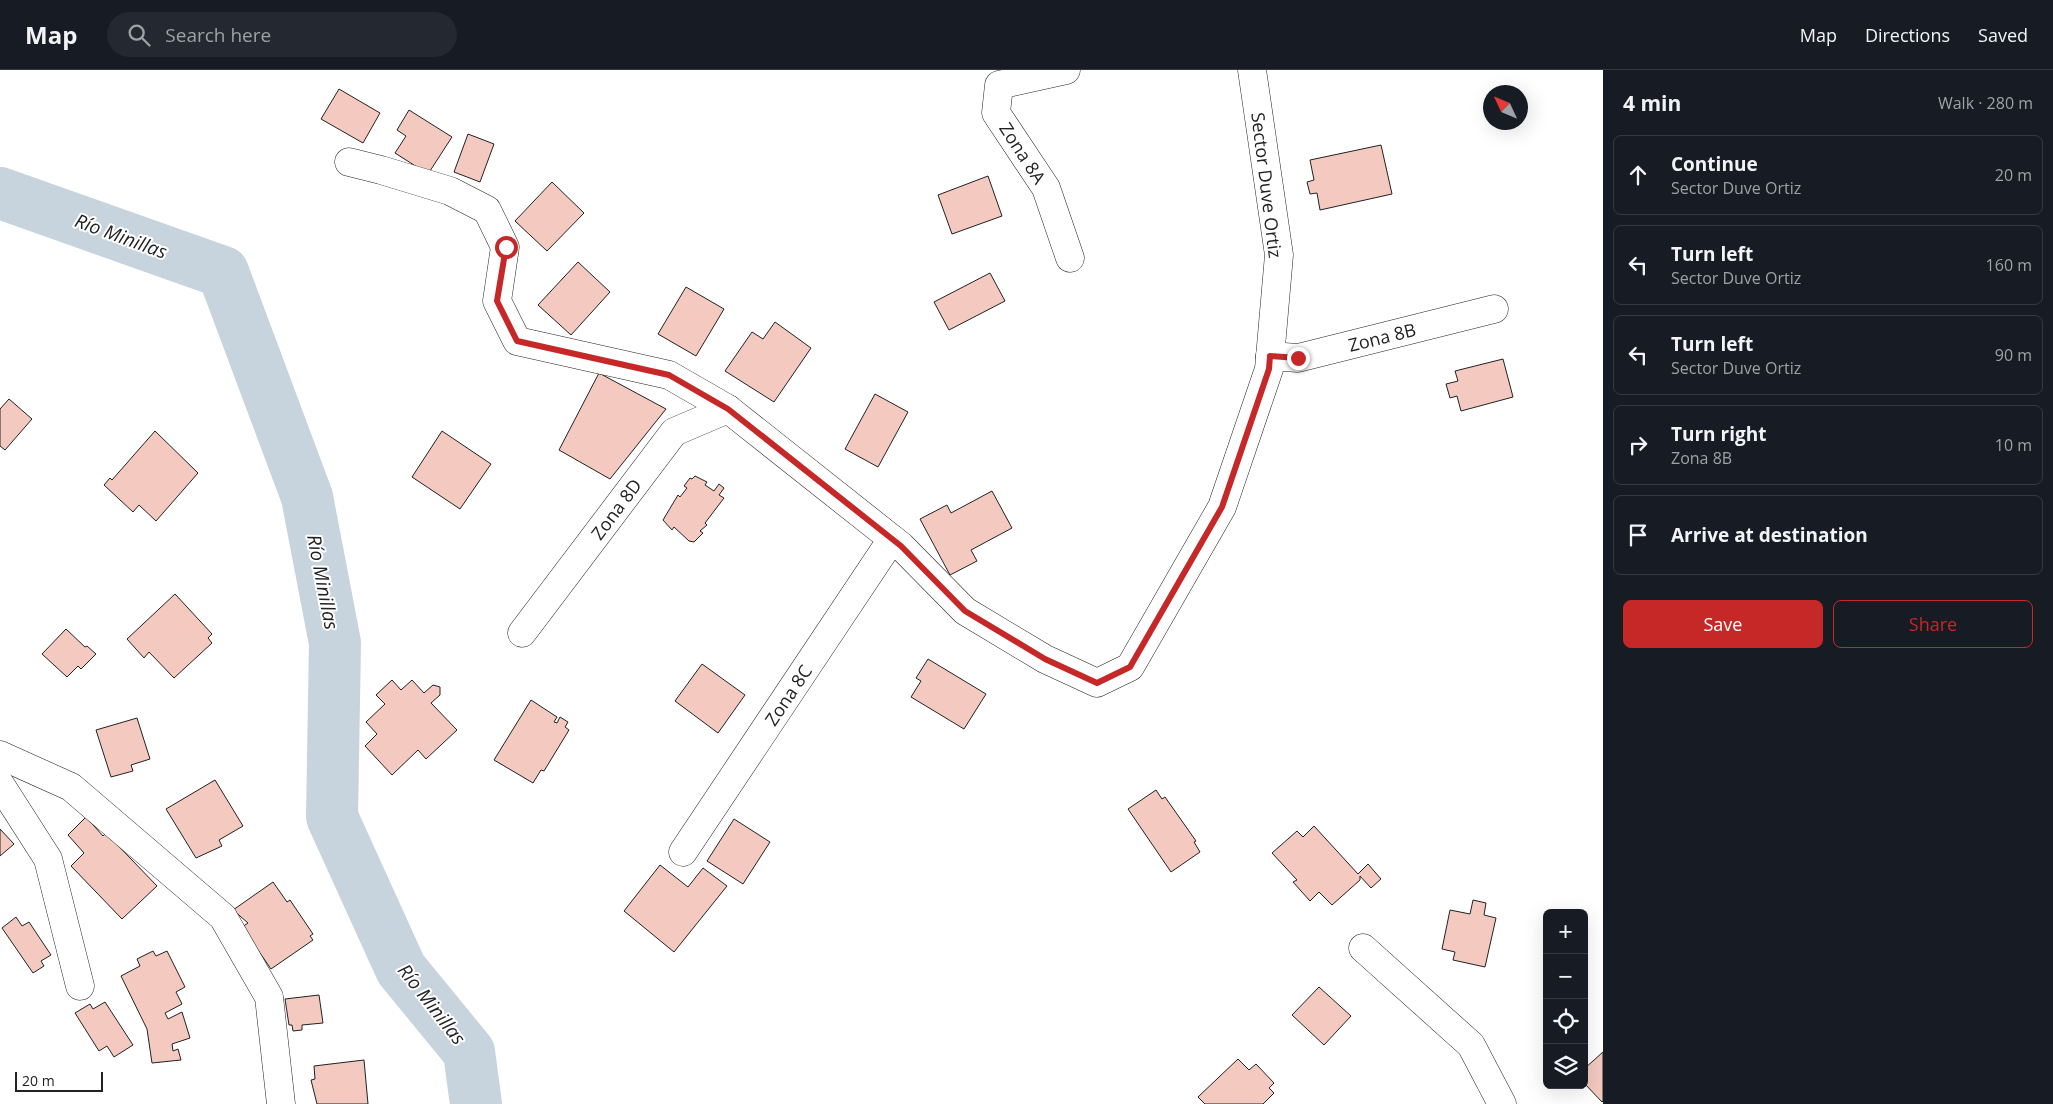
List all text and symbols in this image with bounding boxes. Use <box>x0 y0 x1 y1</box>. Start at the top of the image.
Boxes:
search box <box>107 12 457 57</box>
text: Map <box>25 18 77 51</box>
icon: search <box>125 21 153 49</box>
text: Search here <box>165 22 271 48</box>
text: Map <box>1800 23 1837 47</box>
text: Directions <box>1865 23 1950 47</box>
text: Saved <box>1978 23 2028 47</box>
north arrow <box>1483 85 1528 130</box>
text: 4 min <box>1623 89 1681 117</box>
text: Walk · 280 m <box>1938 92 2033 114</box>
street label: Sector Duve Ortiz <box>1246 111 1288 259</box>
street label: Zona 8A <box>994 118 1052 189</box>
text: Continue <box>1671 151 1758 177</box>
icon: ahead <box>1624 161 1652 189</box>
text: 20 m <box>1995 164 2032 186</box>
text: Sector Duve Ortiz <box>1671 177 1801 199</box>
water label: Río Minillas <box>71 207 171 265</box>
route start <box>495 236 518 259</box>
text: Turn left <box>1671 241 1753 267</box>
icon: left <box>1624 251 1652 279</box>
text: 160 m <box>1986 254 2032 276</box>
text: Sector Duve Ortiz <box>1671 267 1801 289</box>
street label: Zona 8B <box>1346 317 1418 357</box>
text: Turn left <box>1671 331 1753 357</box>
icon: left <box>1624 341 1652 369</box>
text: 90 m <box>1995 344 2032 366</box>
route end <box>1287 347 1310 370</box>
text: Sector Duve Ortiz <box>1671 357 1801 379</box>
text: Turn right <box>1671 421 1766 447</box>
icon: right <box>1624 431 1652 459</box>
text: 10 m <box>1995 434 2032 456</box>
text: Zona 8B <box>1671 447 1732 469</box>
street label: Zona 8D <box>585 474 647 544</box>
icon: arrive <box>1624 521 1652 549</box>
text: Arrive at destination <box>1671 522 1868 548</box>
water label: Río Minillas <box>301 532 345 632</box>
button: Save <box>1623 600 1823 648</box>
button: Share <box>1833 600 2033 648</box>
street label: Zona 8C <box>759 660 817 730</box>
map controls <box>1543 909 1588 1089</box>
button: + <box>1543 909 1588 954</box>
button: − <box>1543 954 1588 999</box>
water label: Río Minillas <box>392 958 472 1050</box>
button: locate <box>1543 999 1588 1044</box>
button: layers <box>1543 1044 1588 1089</box>
scale bar <box>15 1069 102 1092</box>
text: 20 m <box>22 1071 55 1090</box>

